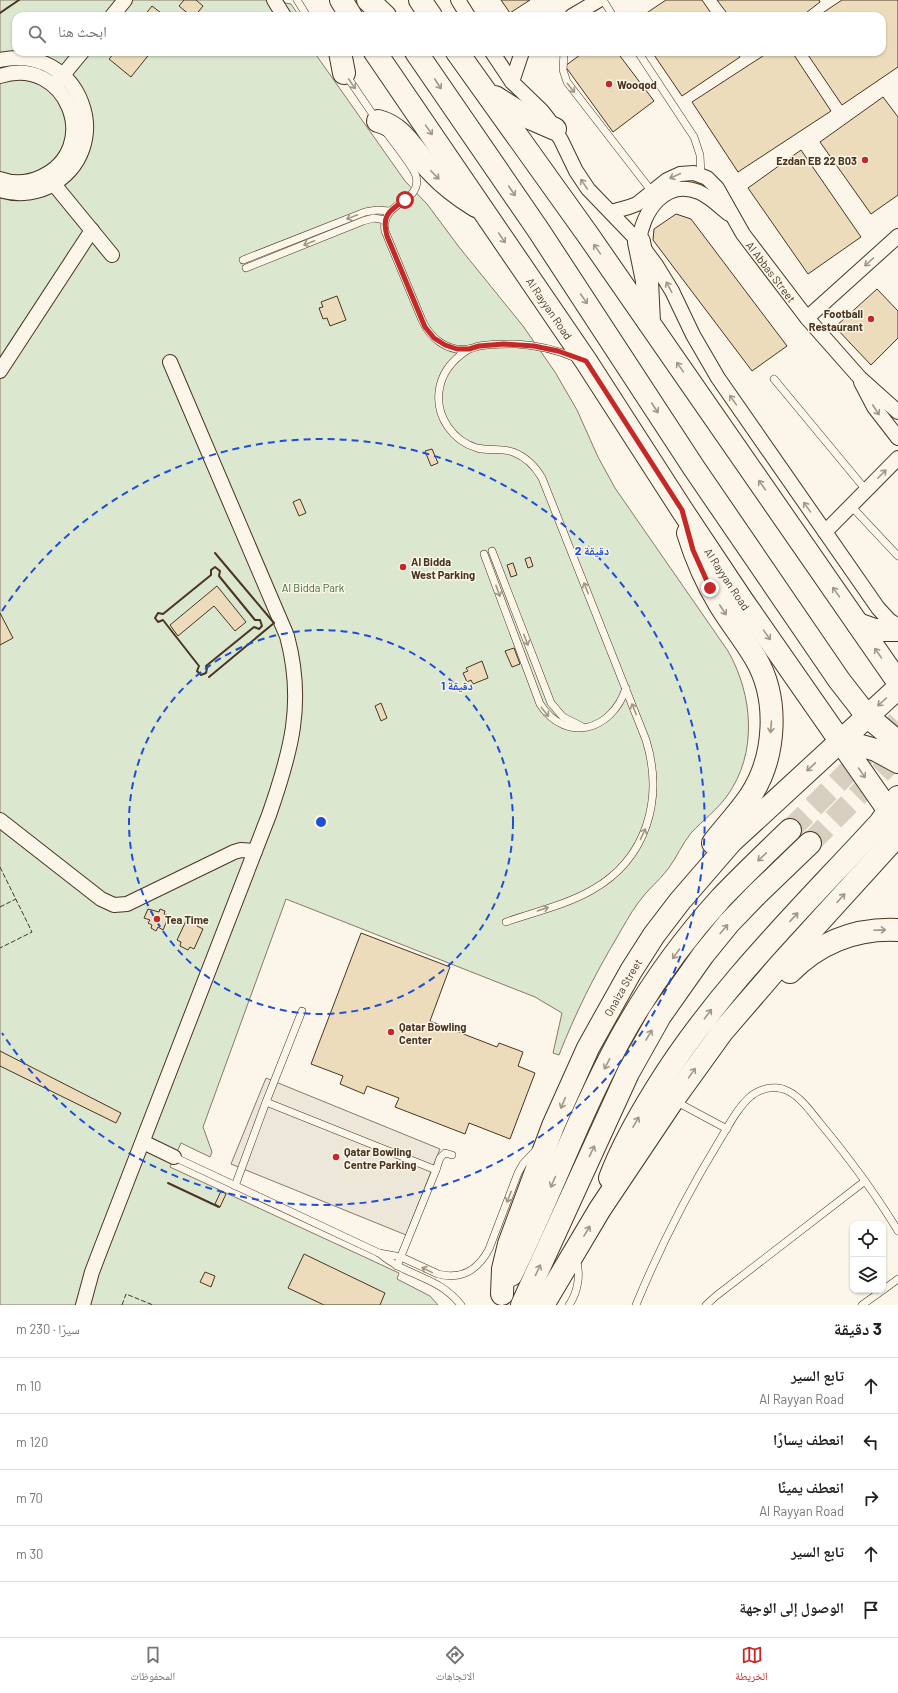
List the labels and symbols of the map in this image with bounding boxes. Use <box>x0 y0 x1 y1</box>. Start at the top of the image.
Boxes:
one-way arrow <box>434 78 442 89</box>
place label: Wooqod <box>617 78 657 91</box>
one-way arrow <box>348 79 357 90</box>
marker: Wooqod <box>604 79 614 89</box>
one-way arrow <box>567 83 576 94</box>
one-way arrow <box>425 124 433 135</box>
place label: Ezdan EB 22 B03 <box>776 154 857 167</box>
marker: Ezdan EB 22 B03 <box>860 155 870 165</box>
one-way arrow <box>430 170 440 180</box>
one-way arrow <box>670 173 682 180</box>
one-way arrow <box>580 178 588 189</box>
one-way arrow <box>508 185 516 196</box>
route start <box>396 191 414 209</box>
one-way arrow <box>347 213 359 221</box>
one-way arrow <box>498 232 506 243</box>
street label: Al Abbas Street <box>744 238 799 305</box>
one-way arrow <box>303 240 315 248</box>
one-way arrow <box>593 244 601 255</box>
one-way arrow <box>864 258 874 267</box>
street label: Al Rayyan Road <box>524 275 575 341</box>
one-way arrow <box>665 281 673 293</box>
one-way arrow <box>580 293 588 304</box>
place label: Football Restaurant <box>809 307 863 333</box>
marker: Football Restaurant <box>866 314 876 324</box>
one-way arrow <box>676 362 684 373</box>
one-way arrow <box>729 395 737 406</box>
one-way arrow <box>651 402 659 413</box>
one-way arrow <box>872 404 880 415</box>
one-way arrow <box>877 469 887 479</box>
one-way arrow <box>758 480 766 491</box>
one-way arrow <box>803 501 812 512</box>
text: 2 دقيقة <box>575 543 609 558</box>
street label: Al Rayyan Road <box>702 545 753 612</box>
place label: Al Bidda West Parking <box>411 555 475 581</box>
marker: Al Bidda West Parking <box>398 562 408 572</box>
route end <box>701 579 719 597</box>
park label: Al Bidda Park <box>282 581 345 594</box>
one-way arrow <box>582 583 589 595</box>
one-way arrow <box>494 584 502 596</box>
one-way arrow <box>832 587 840 598</box>
one-way arrow <box>720 604 728 616</box>
one-way arrow <box>763 629 771 640</box>
one-way arrow <box>523 633 531 645</box>
one-way arrow <box>874 648 882 659</box>
text: 1 دقيقة <box>441 678 473 693</box>
one-way arrow <box>878 697 888 706</box>
one-way arrow <box>629 704 637 716</box>
one-way arrow <box>541 706 549 717</box>
one-way arrow <box>767 720 775 733</box>
one-way arrow <box>807 762 817 771</box>
one-way arrow <box>858 767 866 778</box>
centre of rings <box>314 815 328 829</box>
one-way arrow <box>640 829 647 841</box>
one-way arrow <box>757 852 767 862</box>
one-way arrow <box>836 894 845 904</box>
one-way arrow <box>536 905 548 913</box>
one-way arrow <box>790 911 799 922</box>
place label: Tea Time <box>165 913 209 926</box>
marker: Tea Time <box>152 914 162 924</box>
one-way arrow <box>720 924 729 934</box>
one-way arrow <box>873 926 886 934</box>
one-way arrow <box>671 948 680 959</box>
street label: Onaiza Street <box>601 956 644 1018</box>
one-way arrow <box>704 1008 712 1019</box>
place label: Qatar Bowling Center <box>399 1020 466 1046</box>
marker: Qatar Bowling Center <box>386 1027 396 1037</box>
one-way arrow <box>645 1030 653 1041</box>
one-way arrow <box>603 1058 610 1070</box>
one-way arrow <box>688 1067 696 1078</box>
one-way arrow <box>559 1097 567 1109</box>
one-way arrow <box>633 1116 641 1128</box>
place label: Qatar Bowling Centre Parking <box>344 1145 416 1171</box>
one-way arrow <box>589 1146 596 1158</box>
marker: Qatar Bowling Centre Parking <box>331 1152 341 1162</box>
one-way arrow <box>549 1176 556 1188</box>
one-way arrow <box>504 1190 512 1202</box>
one-way arrow <box>583 1226 591 1237</box>
one-way arrow <box>535 1264 542 1276</box>
one-way arrow <box>422 1266 434 1273</box>

